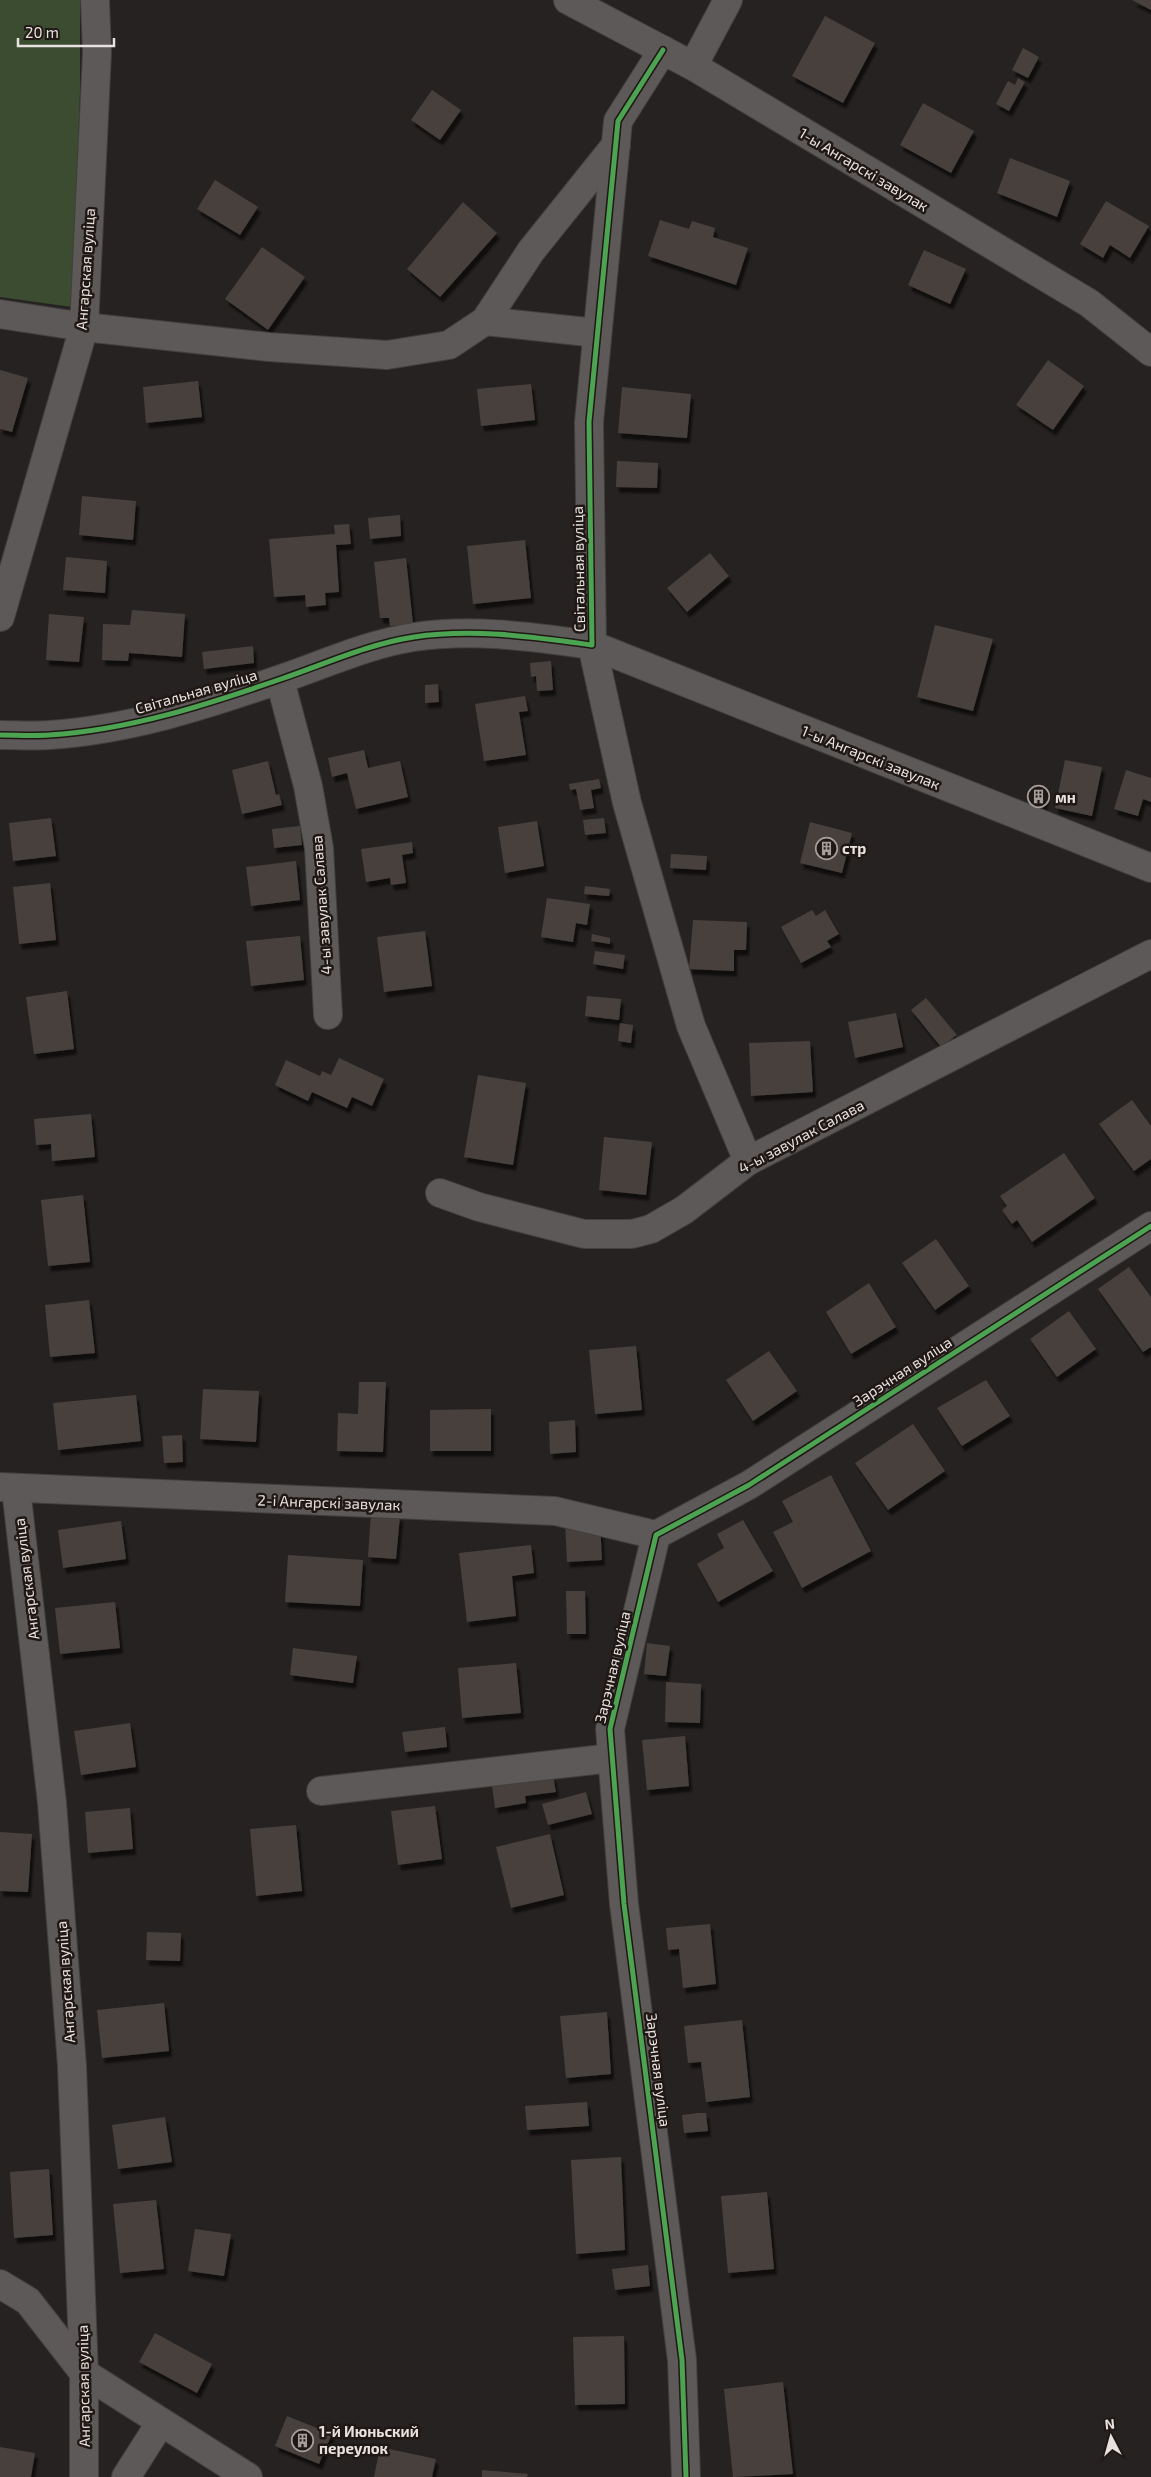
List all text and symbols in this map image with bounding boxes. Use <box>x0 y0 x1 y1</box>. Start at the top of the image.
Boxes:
scale bar <box>18 15 114 47</box>
text: 20 m <box>25 23 59 41</box>
street label: 1-ы Ангарскі завулак <box>796 123 932 216</box>
street label: Ангарская вуліца <box>72 207 99 331</box>
street label: Світальная вуліца <box>568 506 589 632</box>
street label: Світальная вуліца <box>133 665 259 718</box>
street label: 1-ы Ангарскі завулак <box>799 721 943 794</box>
building icon: мн <box>1027 785 1051 809</box>
place label: мн <box>1055 788 1076 806</box>
street label: 4-ы завулак Салава <box>307 835 336 975</box>
building icon: стр <box>814 836 838 860</box>
place label: стр <box>842 839 866 857</box>
street label: 4-ы завулак Салава <box>735 1095 867 1178</box>
street label: Зарэчная вуліца <box>849 1332 955 1411</box>
street label: 2-і Ангарскі завулак <box>257 1491 401 1514</box>
street label: Ангарская вуліца <box>10 1517 43 1641</box>
street label: Зарэчная вуліца <box>590 1609 635 1725</box>
street label: Ангарская вуліца <box>52 1920 79 2044</box>
street label: Зарэчная вуліца <box>642 2012 675 2128</box>
street label: Ангарская вуліца <box>73 2325 94 2447</box>
north arrow <box>1086 2412 1136 2462</box>
text: N <box>1104 2415 1116 2433</box>
place label: 1-й Июньский переулок <box>319 2422 419 2457</box>
building icon: 1-й Июньский переулок <box>291 2428 315 2452</box>

